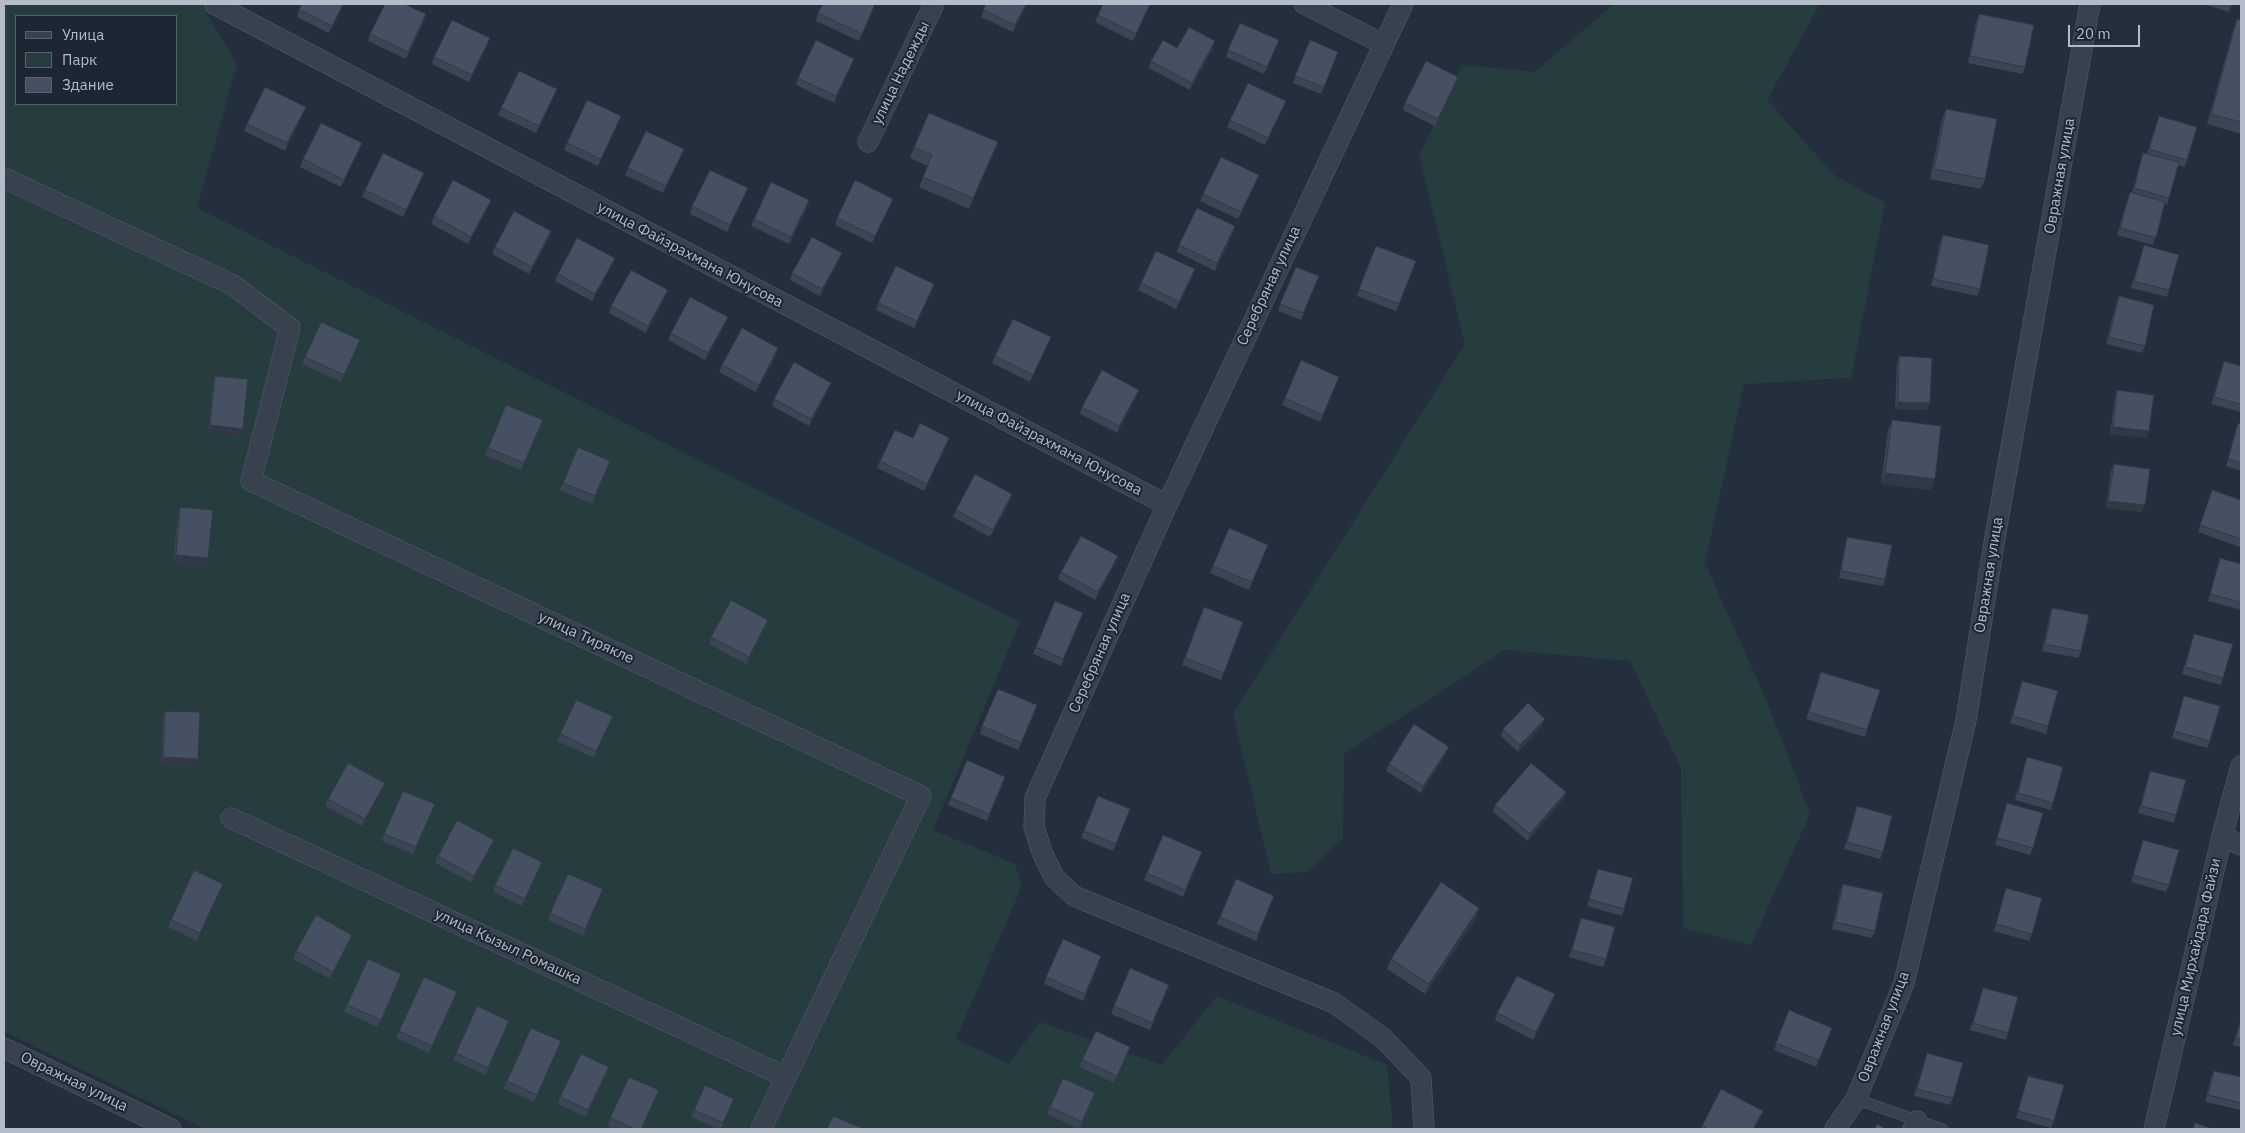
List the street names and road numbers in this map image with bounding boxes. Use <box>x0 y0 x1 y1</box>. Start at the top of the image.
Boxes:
street label: улица Надежды <box>868 18 934 128</box>
street label: Овражная улица <box>2041 117 2079 235</box>
street label: улица Файзрахмана Юнусова <box>594 198 786 312</box>
street label: Серебряная улица <box>1233 223 1305 349</box>
street label: улица Файзрахмана Юнусова <box>953 386 1145 500</box>
street label: Овражная улица <box>1971 516 2007 634</box>
street label: Серебряная улица <box>1065 590 1135 716</box>
street label: улица Тирякле <box>535 608 637 668</box>
street label: улица Мирхайдара Файзи <box>2167 856 2225 1038</box>
street label: улица Кызыл Ромашка <box>432 905 584 989</box>
street label: Овражная улица <box>1855 969 1913 1085</box>
street label: Овражная улица <box>17 1048 131 1116</box>

